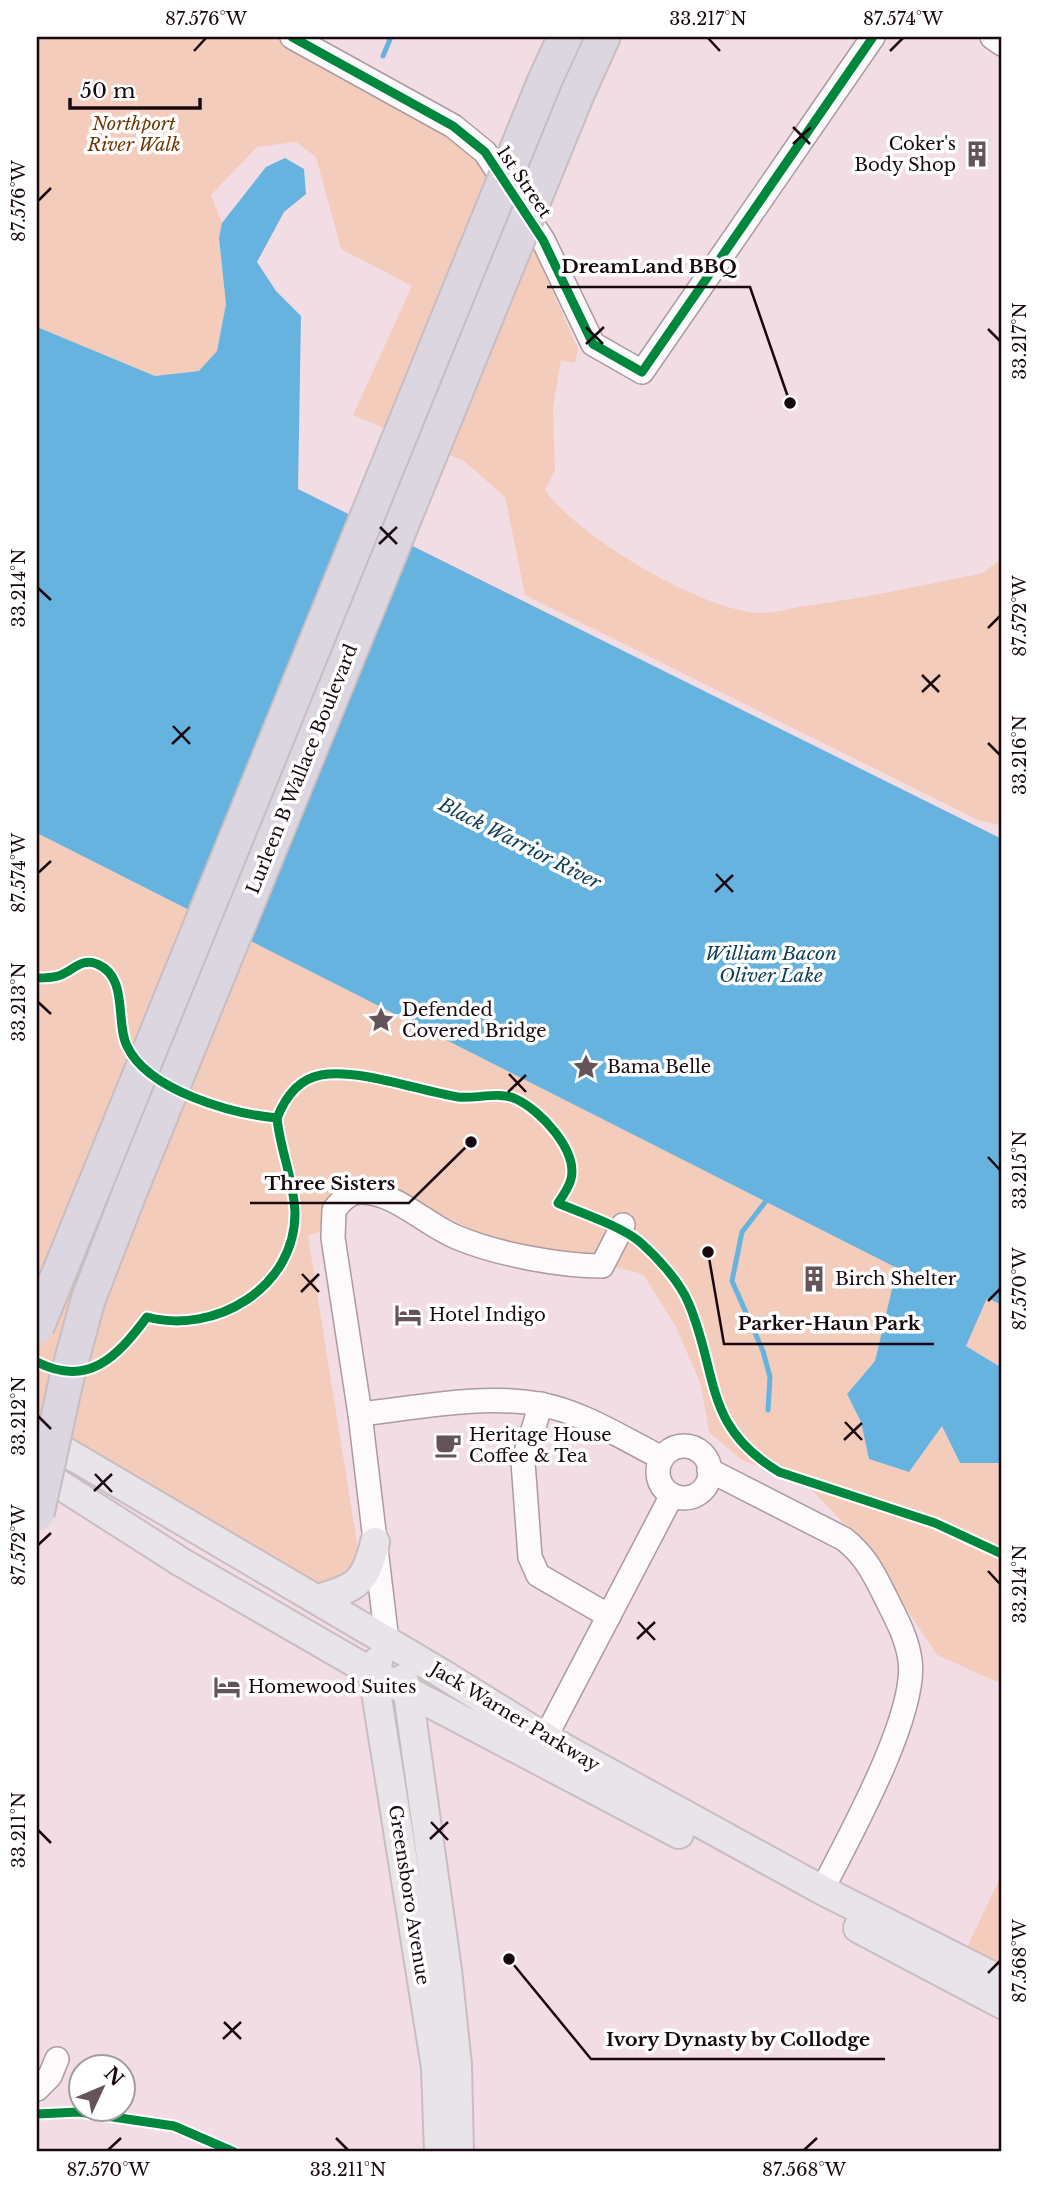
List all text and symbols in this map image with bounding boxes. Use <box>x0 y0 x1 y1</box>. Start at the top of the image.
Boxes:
text: 87.576°W <box>165 8 248 30</box>
text: 33.217°N <box>669 8 747 30</box>
text: 87.574°W <box>863 8 944 30</box>
scale bar <box>70 66 200 110</box>
text: 50 m <box>80 78 136 104</box>
park label: Northport River Walk <box>87 113 180 156</box>
place label: Coker's Body Shop <box>854 133 956 176</box>
building icon: Coker's Body Shop <box>962 139 992 169</box>
street label: 1st Street <box>492 142 556 222</box>
text: 87.576°W <box>8 159 30 242</box>
callout: DreamLand BBQ <box>547 247 750 287</box>
text: DreamLand BBQ <box>561 255 737 278</box>
text: 33.217°N <box>1009 302 1031 380</box>
text: 33.214°N <box>8 549 30 627</box>
text: 87.572°W <box>1009 574 1031 657</box>
street label: Lurleen B Wallace Boulevard <box>242 641 362 897</box>
text: 33.216°N <box>1009 715 1031 795</box>
water label: Black Warrior River <box>434 792 606 895</box>
text: 87.574°W <box>8 832 30 913</box>
water label: William Bacon Oliver Lake <box>705 942 837 987</box>
text: 33.213°N <box>8 962 30 1042</box>
place label: Defended Covered Bridge <box>402 999 546 1042</box>
place icon: Defended Covered Bridge <box>366 1005 396 1035</box>
place icon: Bama Belle <box>571 1052 601 1082</box>
place label: Bama Belle <box>607 1056 711 1078</box>
text: 33.215°N <box>1009 1131 1031 1209</box>
callout: Three Sisters <box>250 1163 409 1203</box>
text: Three Sisters <box>265 1172 396 1195</box>
text: 87.570°W <box>1009 1247 1031 1331</box>
building icon: Birch Shelter <box>799 1264 829 1294</box>
place label: Birch Shelter <box>835 1268 957 1290</box>
hotel icon: Hotel Indigo <box>393 1300 423 1330</box>
place label: Hotel Indigo <box>429 1304 546 1326</box>
callout: Parker-Haun Park <box>724 1304 934 1344</box>
text: Parker-Haun Park <box>738 1312 921 1335</box>
text: 33.212°N <box>8 1376 30 1456</box>
place label: Heritage House Coffee & Tea <box>469 1424 612 1467</box>
cafe icon: Heritage House Coffee & Tea <box>433 1430 463 1460</box>
text: 87.572°W <box>8 1503 30 1586</box>
text: 33.214°N <box>1009 1545 1031 1623</box>
street label: Jack Warner Parkway <box>425 1657 604 1777</box>
hotel icon: Homewood Suites <box>212 1672 242 1702</box>
place label: Homewood Suites <box>248 1676 416 1698</box>
text: 33.211°N <box>8 1792 30 1868</box>
street label: Greensboro Avenue <box>384 1803 434 1987</box>
text: 87.568°W <box>1009 1918 1031 2003</box>
callout: Ivory Dynasty by Collodge <box>591 2019 885 2059</box>
text: Ivory Dynasty by Collodge <box>606 2028 870 2051</box>
north arrow <box>66 2052 136 2122</box>
text: N <box>99 2062 128 2091</box>
text: 87.570°W <box>66 2159 150 2181</box>
text: 33.211°N <box>310 2159 386 2181</box>
text: 87.568°W <box>762 2159 847 2181</box>

